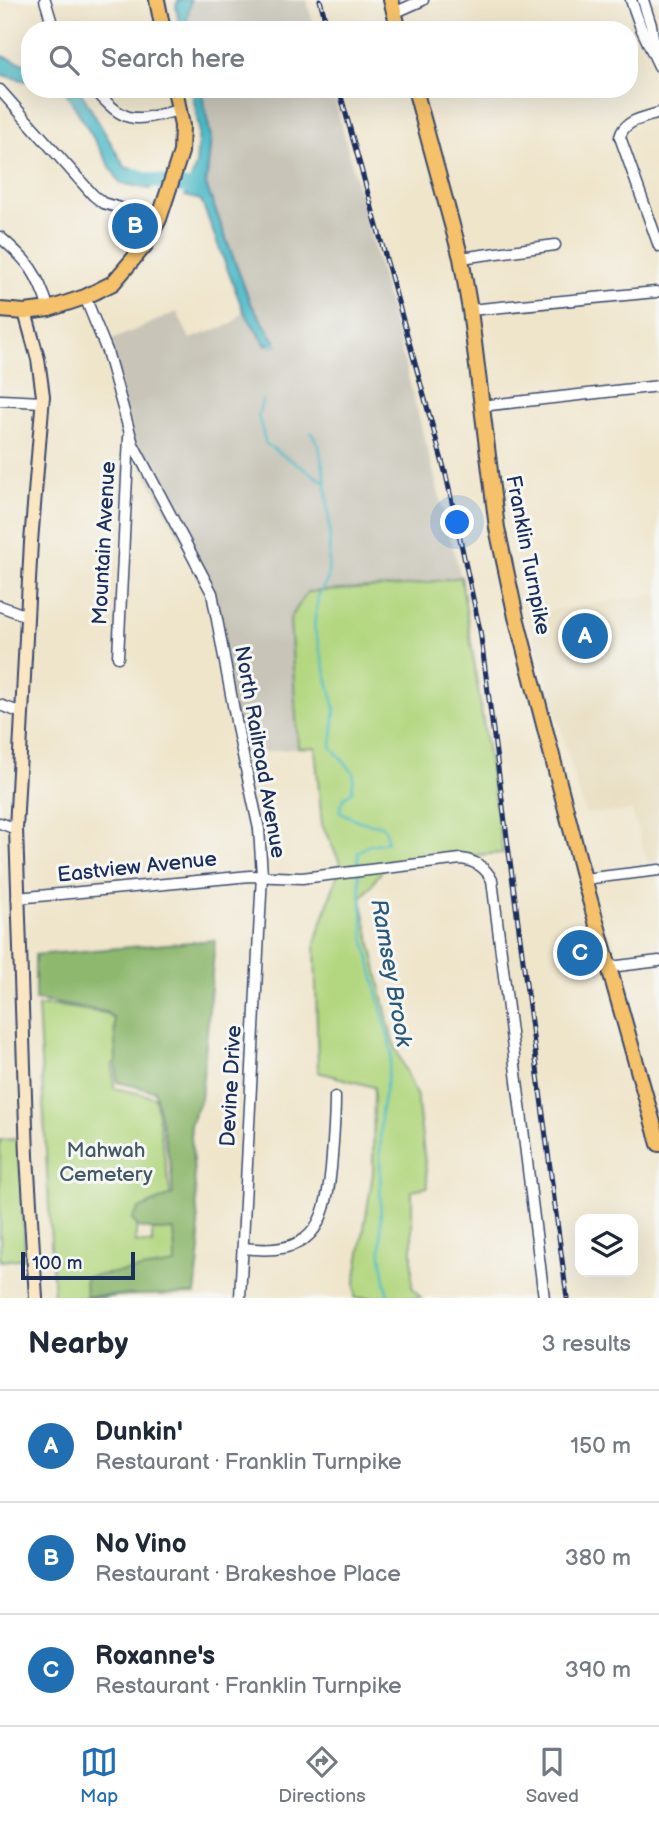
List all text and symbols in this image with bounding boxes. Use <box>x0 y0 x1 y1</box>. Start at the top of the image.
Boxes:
search box <box>21 21 638 98</box>
icon: search <box>45 41 83 79</box>
text: Search here <box>101 44 245 75</box>
pin: B <box>112 200 158 252</box>
street label: Mountain Avenue <box>87 460 121 626</box>
street label: Franklin Turnpike <box>500 473 556 637</box>
your location <box>440 505 474 539</box>
pin: A <box>562 610 608 662</box>
street label: North Railroad Avenue <box>229 644 291 860</box>
street label: Eastview Avenue <box>56 846 218 888</box>
water label: Ramsey Brook <box>364 897 418 1050</box>
pin: C <box>557 927 603 979</box>
street label: Devine Drive <box>215 1025 247 1147</box>
park label: Mahwah Cemetery <box>59 1138 153 1187</box>
map controls <box>575 1214 638 1277</box>
button: layers <box>575 1214 638 1277</box>
scale bar <box>21 1249 135 1281</box>
text: 100 m <box>32 1252 83 1275</box>
text: Nearby <box>28 1326 128 1362</box>
text: 3 results <box>542 1330 631 1358</box>
text: Dunkin' <box>95 1417 183 1448</box>
text: A <box>44 1432 58 1460</box>
text: 150 m <box>570 1432 631 1460</box>
text: Restaurant · Franklin Turnpike <box>95 1448 402 1476</box>
text: No Vino <box>95 1529 187 1560</box>
text: B <box>43 1544 59 1572</box>
text: 380 m <box>565 1544 631 1572</box>
text: Restaurant · Brakeshoe Place <box>95 1560 401 1588</box>
text: Roxanne's <box>95 1641 215 1672</box>
text: C <box>43 1656 59 1684</box>
text: 390 m <box>565 1656 631 1684</box>
text: Restaurant · Franklin Turnpike <box>95 1672 402 1700</box>
tab: Map <box>80 1743 118 1808</box>
tab: Directions <box>278 1743 366 1808</box>
tab: Saved <box>526 1743 579 1808</box>

